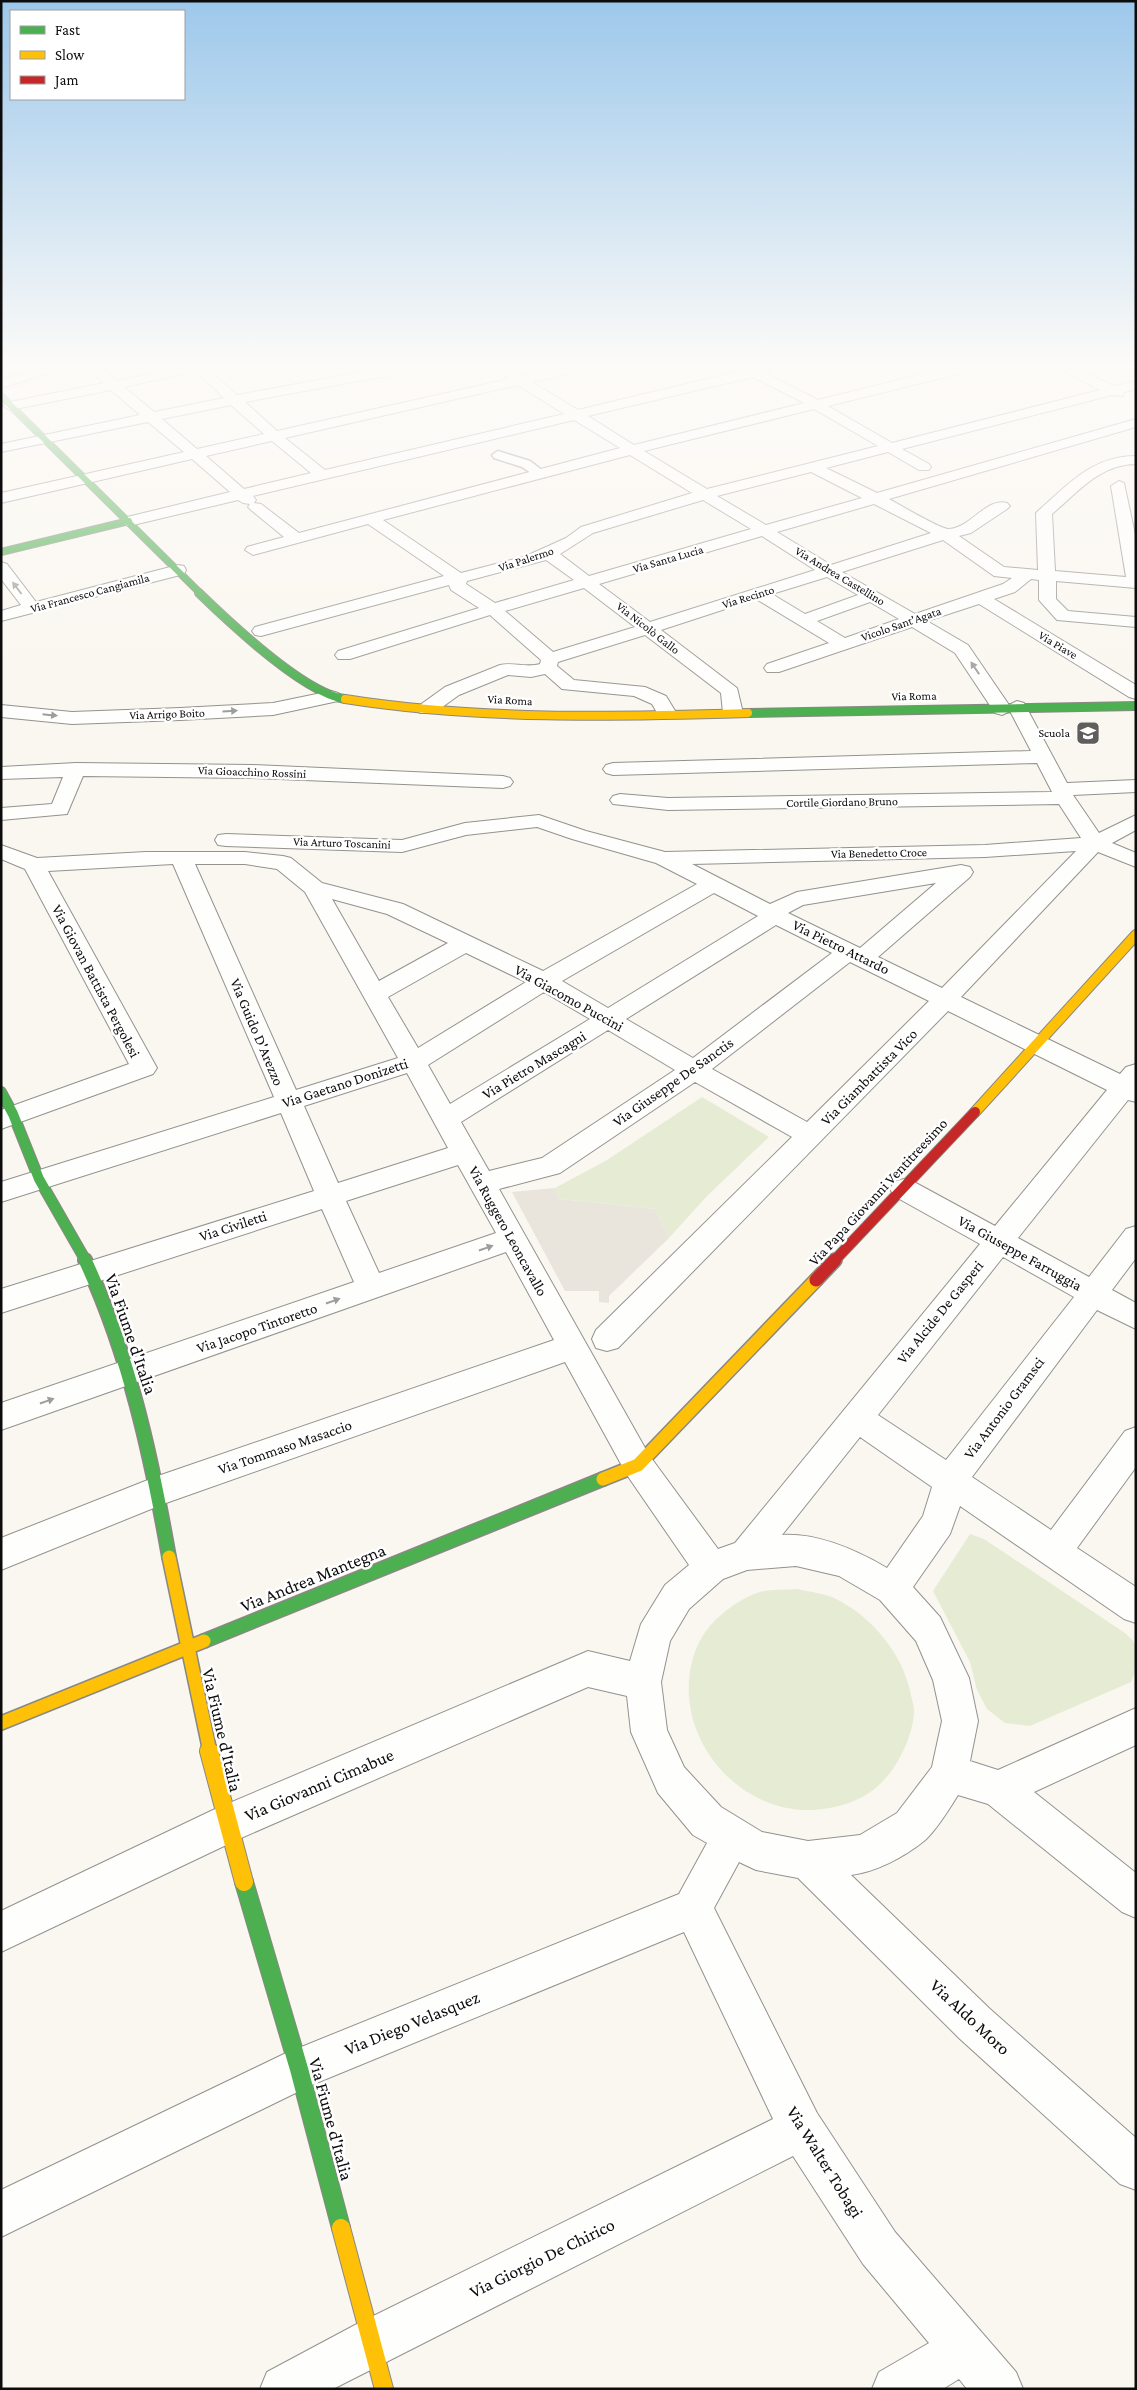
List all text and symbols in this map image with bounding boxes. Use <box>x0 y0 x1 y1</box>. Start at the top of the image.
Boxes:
legend <box>10 10 185 100</box>
text: Fast <box>55 22 81 38</box>
text: Slow <box>55 47 85 63</box>
text: Jam <box>53 72 78 89</box>
street label: Via Santa Lucia <box>631 542 705 576</box>
street label: Via Palermo <box>497 543 555 575</box>
street label: Via Andrea Castellino <box>792 544 888 608</box>
street label: Via Francesco Cangiamila <box>29 570 151 616</box>
one-way arrow <box>11 582 22 595</box>
street label: Via Recinto <box>720 582 776 612</box>
street label: Via Nicolò Gallo <box>614 599 682 657</box>
street label: Vicolo Sant'Agata <box>859 604 943 644</box>
street label: Via Piave <box>1036 628 1080 662</box>
one-way arrow <box>970 661 980 675</box>
street label: Via Roma <box>891 689 937 703</box>
street label: Via Roma <box>487 692 533 708</box>
street label: Via Arrigo Boito <box>129 706 205 722</box>
one-way arrow <box>222 707 238 715</box>
one-way arrow <box>42 712 58 720</box>
school or university icon: Scuola <box>1075 720 1101 746</box>
place label: Scuola <box>1038 726 1070 740</box>
street label: Via Gioacchino Rossini <box>198 763 306 781</box>
street label: Cortile Giordano Bruno <box>786 794 898 810</box>
street label: Via Arturo Toscanini <box>293 834 391 852</box>
street label: Via Benedetto Croce <box>831 845 927 861</box>
street label: Via Giovan Battista Pergolesi <box>48 902 143 1061</box>
street label: Via Pietro Attardo <box>790 917 892 977</box>
street label: Via Giacomo Puccini <box>512 961 626 1035</box>
street label: Via Guido D'Arezzo <box>227 976 287 1088</box>
street label: Via Giambattista Vico <box>818 1026 920 1128</box>
street label: Via Pietro Mascagni <box>479 1028 589 1103</box>
street label: Via Giuseppe De Sanctis <box>610 1034 737 1131</box>
street label: Via Gaetano Donizetti <box>280 1055 410 1111</box>
street label: Via Papa Giovanni Ventitreesimo <box>806 1115 951 1270</box>
street label: Via Ruggero Leoncavallo <box>465 1163 550 1299</box>
street label: Via Civiletti <box>197 1208 269 1244</box>
street label: Via Giuseppe Farruggia <box>955 1212 1085 1295</box>
one-way arrow <box>479 1244 494 1252</box>
street label: Via Alcide De Gasperi <box>894 1257 987 1367</box>
street label: Via Fiume d'Italia <box>101 1271 161 1397</box>
one-way arrow <box>326 1297 341 1305</box>
street label: Via Jacopo Tintoretto <box>195 1300 320 1357</box>
street label: Via Antonio Gramsci <box>961 1354 1047 1462</box>
one-way arrow <box>40 1397 55 1404</box>
street label: Via Tommaso Masaccio <box>216 1417 354 1477</box>
street label: Via Andrea Mantegna <box>237 1540 389 1616</box>
street label: Via Fiume d'Italia <box>198 1666 246 1794</box>
street label: Via Giovanni Cimabue <box>241 1744 397 1825</box>
street label: Via Aldo Moro <box>926 1975 1014 2059</box>
street label: Via Diego Velasquez <box>342 1987 483 2059</box>
street label: Via Fiume d'Italia <box>305 2055 357 2183</box>
street label: Via Walter Tobagi <box>783 2103 867 2222</box>
street label: Via Giorgio De Chirico <box>466 2214 618 2302</box>

